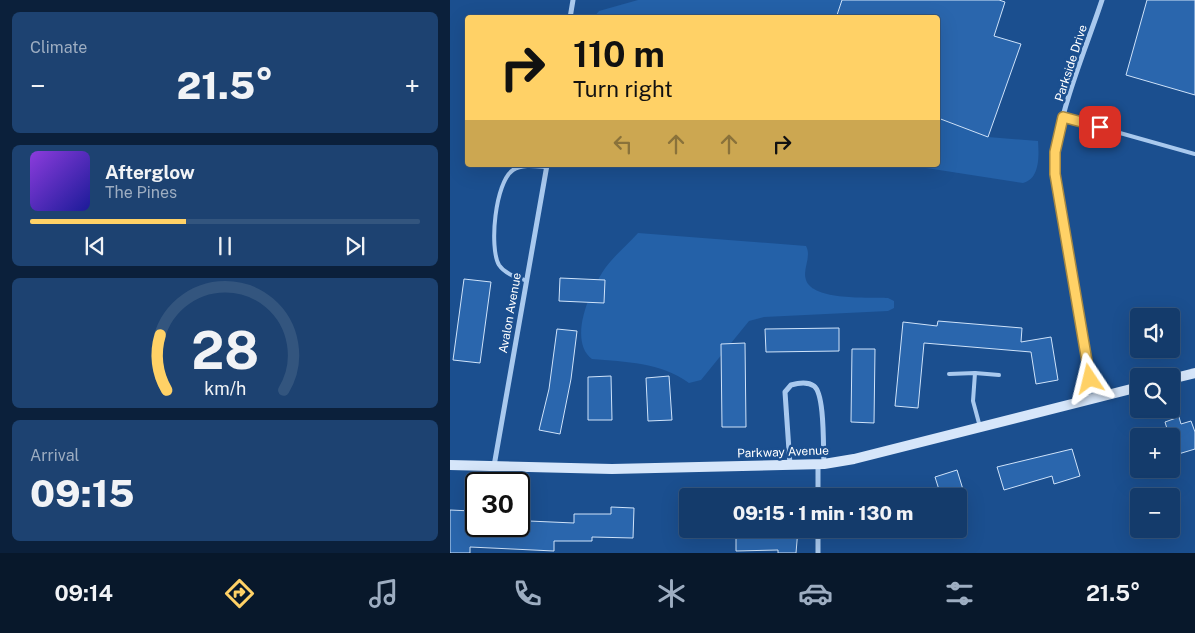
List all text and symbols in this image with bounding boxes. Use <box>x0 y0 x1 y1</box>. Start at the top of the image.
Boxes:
street label: Parkside Drive <box>1052 23 1090 103</box>
text: 110 m <box>573 34 665 75</box>
icon: right <box>490 35 555 100</box>
text: Climate <box>30 38 87 57</box>
text: 21.5° <box>177 63 273 108</box>
text: − <box>30 69 46 102</box>
text: + <box>404 69 420 102</box>
text: Turn right <box>573 76 673 102</box>
pin <box>1079 106 1121 148</box>
icon: arrive <box>1086 113 1114 141</box>
icon: left <box>609 130 637 158</box>
icon: ahead <box>662 130 690 158</box>
icon: ahead <box>715 130 743 158</box>
icon: right <box>768 130 796 158</box>
text: Afterglow <box>105 161 195 183</box>
text: The Pines <box>105 183 177 202</box>
icon: previous <box>81 232 109 260</box>
icon: pause <box>211 232 239 260</box>
icon: next <box>341 232 369 260</box>
street label: Avalon Avenue <box>496 271 524 354</box>
map controls <box>1130 308 1180 538</box>
button: sound <box>1130 308 1180 358</box>
text: 28 <box>191 320 259 381</box>
position arrow <box>1063 352 1115 404</box>
button: search <box>1130 368 1180 418</box>
text: km/h <box>204 378 246 399</box>
button: + <box>1130 428 1180 478</box>
street label: Parkway Avenue <box>737 443 829 461</box>
text: Arrival <box>30 446 79 465</box>
text: 09:15 <box>30 471 135 516</box>
speed limit sign: 30 <box>465 472 530 537</box>
button: − <box>1130 488 1180 538</box>
text: 09:15 · 1 min · 130 m <box>733 502 913 524</box>
icon: directions <box>222 576 257 611</box>
icon: music <box>366 576 401 611</box>
icon: phone <box>510 576 545 611</box>
icon: climate <box>654 576 689 611</box>
icon: car <box>798 576 833 611</box>
icon: filters <box>942 576 977 611</box>
text: 09:14 <box>55 580 113 606</box>
text: 21.5° <box>1086 580 1140 606</box>

